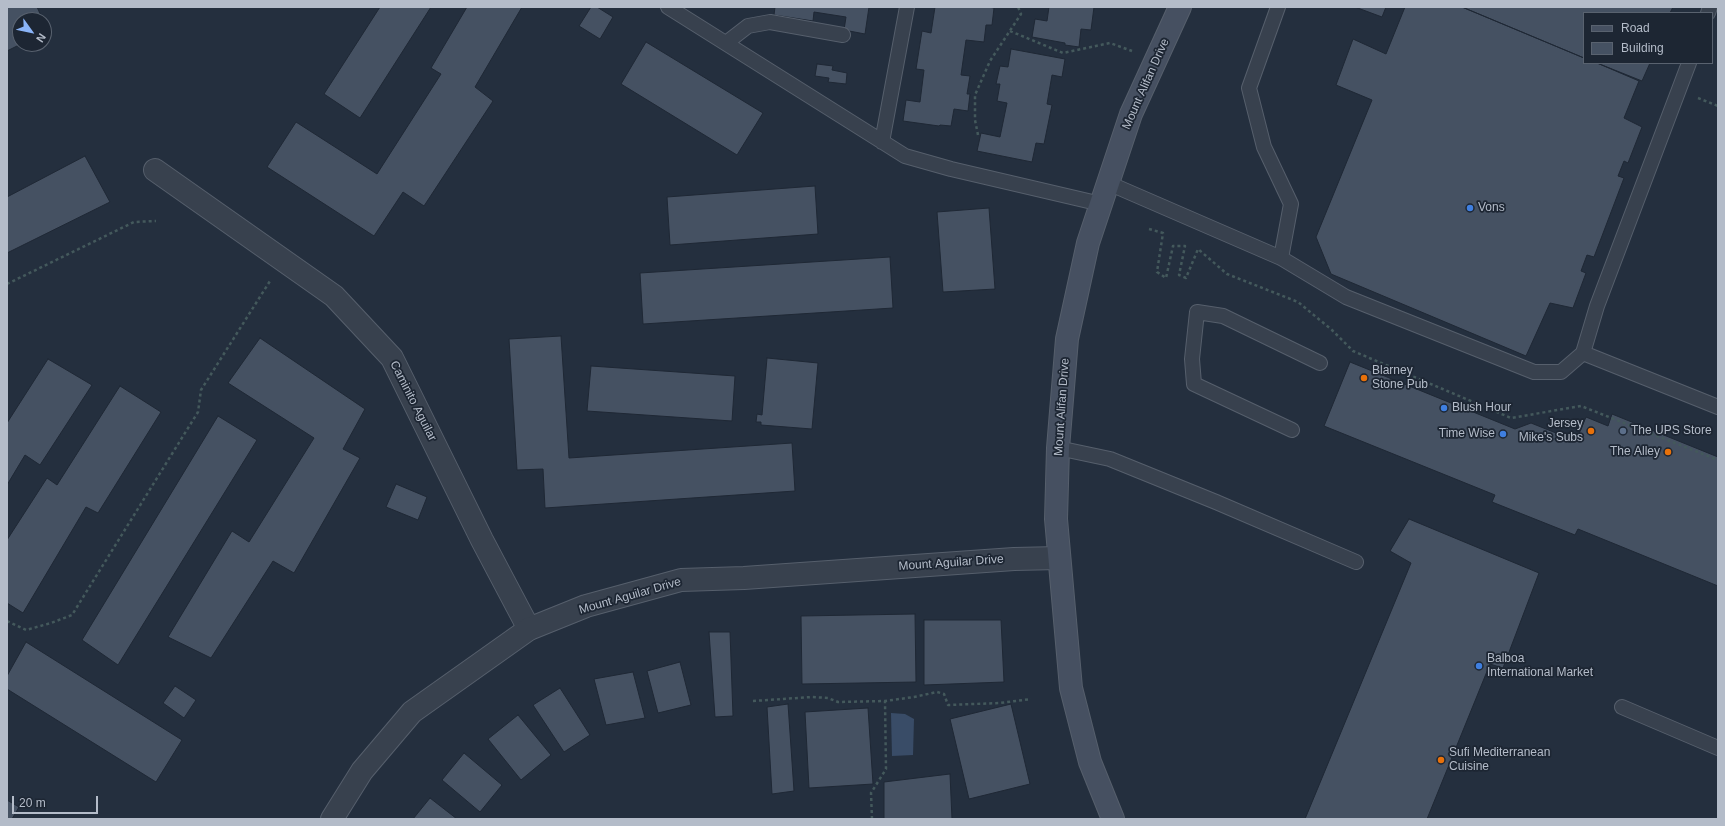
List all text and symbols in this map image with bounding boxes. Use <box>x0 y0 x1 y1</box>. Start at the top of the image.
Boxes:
north arrow <box>12 12 52 52</box>
legend <box>1583 12 1713 64</box>
text: Road <box>1621 21 1650 35</box>
text: N <box>34 31 48 45</box>
street label: Mount Alifan Drive <box>1119 36 1173 132</box>
text: Building <box>1621 41 1664 55</box>
place label: Vons <box>1478 201 1505 215</box>
marker: Vons <box>1465 203 1475 213</box>
street label: Mount Alifan Drive <box>1051 358 1073 456</box>
street label: Caminito Aguilar <box>387 359 439 443</box>
place label: Blarney Stone Pub <box>1372 364 1428 392</box>
marker: Blarney Stone Pub <box>1359 373 1369 383</box>
place label: Blush Hour <box>1452 401 1511 415</box>
marker: Blush Hour <box>1439 403 1449 413</box>
place label: Jersey Mike's Subs <box>1519 417 1583 445</box>
place label: The UPS Store <box>1631 424 1712 438</box>
marker: Jersey Mike's Subs <box>1586 426 1596 436</box>
marker: The UPS Store <box>1618 426 1628 436</box>
place label: Time Wise <box>1439 427 1495 441</box>
marker: Time Wise <box>1498 429 1508 439</box>
place label: The Alley <box>1610 445 1660 459</box>
marker: The Alley <box>1663 447 1673 457</box>
street label: Mount Aguilar Drive <box>898 552 1004 574</box>
street label: Mount Aguilar Drive <box>577 575 683 617</box>
place label: Balboa International Market <box>1487 652 1593 680</box>
marker: Balboa International Market <box>1474 661 1484 671</box>
place label: Sufi Mediterranean Cuisine <box>1449 746 1550 774</box>
marker: Sufi Mediterranean Cuisine <box>1436 755 1446 765</box>
scale bar <box>14 788 100 814</box>
text: 20 m <box>19 796 46 810</box>

